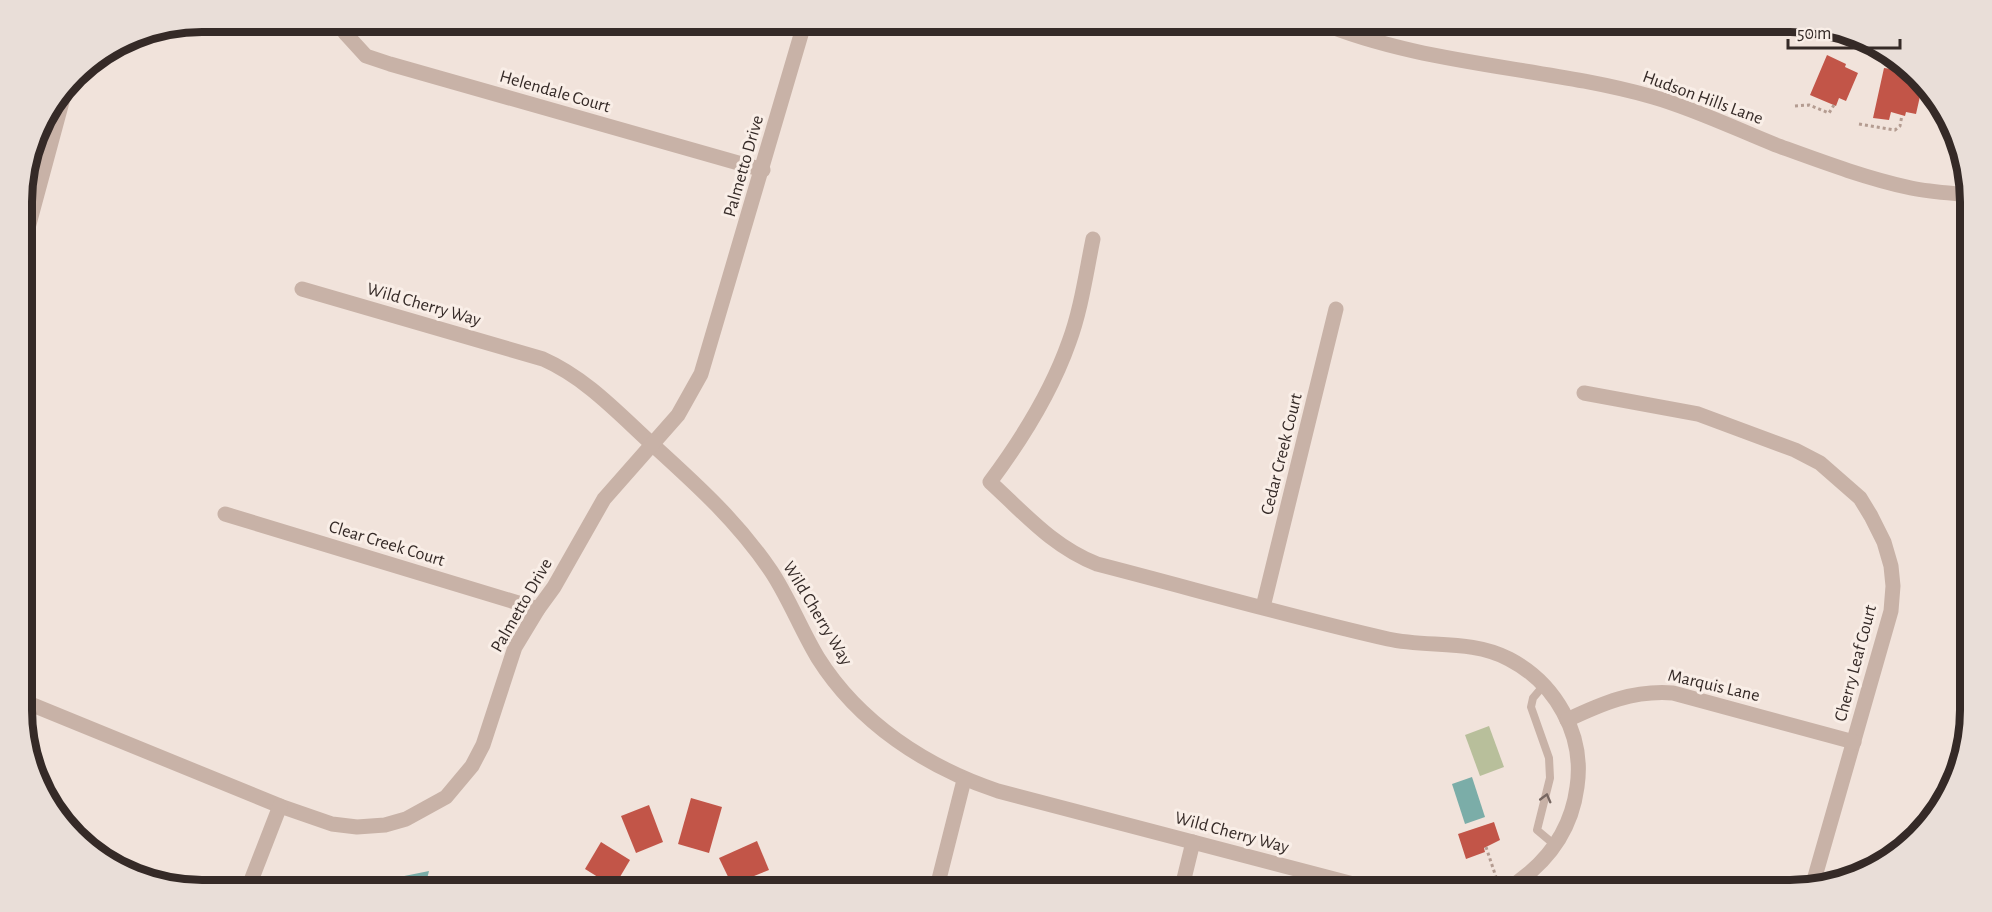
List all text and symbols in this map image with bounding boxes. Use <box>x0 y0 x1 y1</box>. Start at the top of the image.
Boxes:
scale bar <box>1788 12 1900 50</box>
text: 50 m <box>1797 25 1831 43</box>
street label: Helendale Court <box>497 68 612 116</box>
street label: Hudson Hills Lane <box>1640 68 1765 128</box>
street label: Palmetto Drive <box>721 113 767 219</box>
street label: Wild Cherry Way <box>365 280 483 330</box>
street label: Cedar Creek Court <box>1258 391 1306 517</box>
street label: Clear Creek Court <box>327 518 447 570</box>
street label: Palmetto Drive <box>488 556 556 655</box>
street label: Wild Cherry Way <box>779 558 855 669</box>
street label: Cherry Leaf Court <box>1832 603 1880 724</box>
street label: Marquis Lane <box>1666 667 1761 705</box>
one-way arrow <box>1538 793 1551 803</box>
street label: Wild Cherry Way <box>1173 809 1291 857</box>

